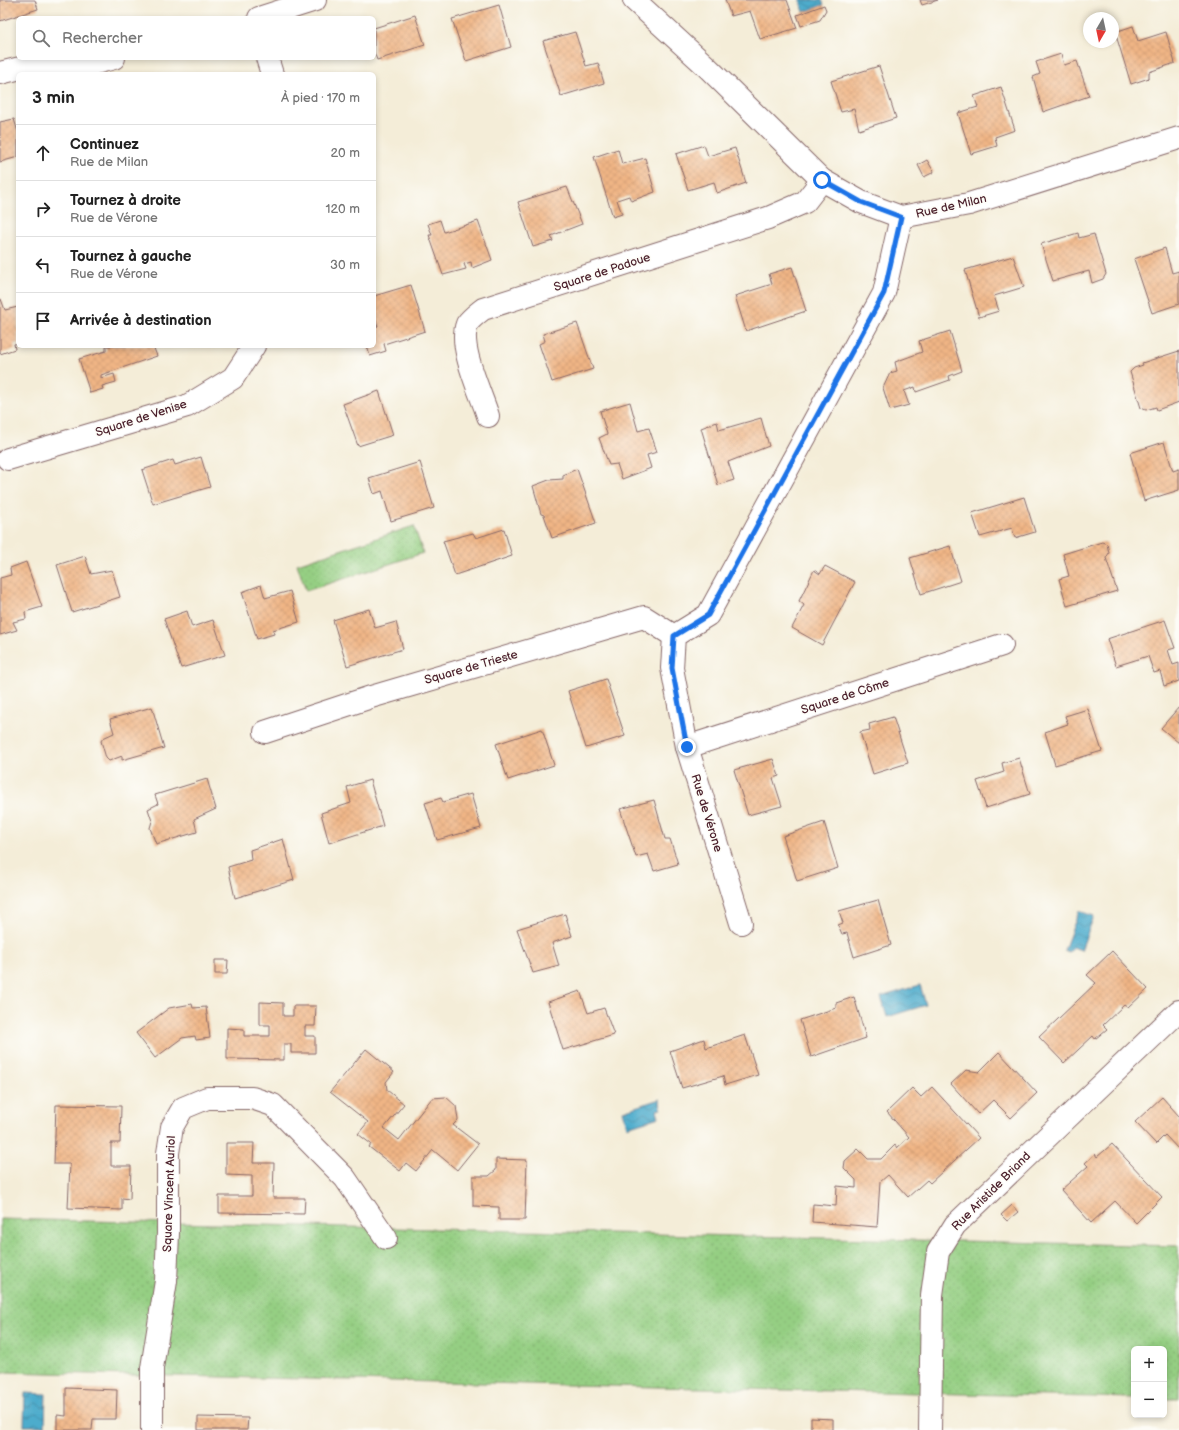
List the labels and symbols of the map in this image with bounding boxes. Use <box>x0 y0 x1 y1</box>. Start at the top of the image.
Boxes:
north arrow <box>1083 12 1119 48</box>
route start <box>813 171 831 189</box>
street label: Rue de Milan <box>914 191 988 222</box>
street label: Square de Padoue <box>552 250 652 295</box>
street label: Square de Venise <box>94 397 189 440</box>
street label: Square de Trieste <box>423 647 520 688</box>
street label: Square de Côme <box>799 675 891 718</box>
route end <box>678 738 696 756</box>
street label: Rue de Vérone <box>688 772 726 854</box>
street label: Square Vincent Auriol <box>160 1136 179 1253</box>
street label: Rue Aristide Briand <box>949 1149 1034 1234</box>

